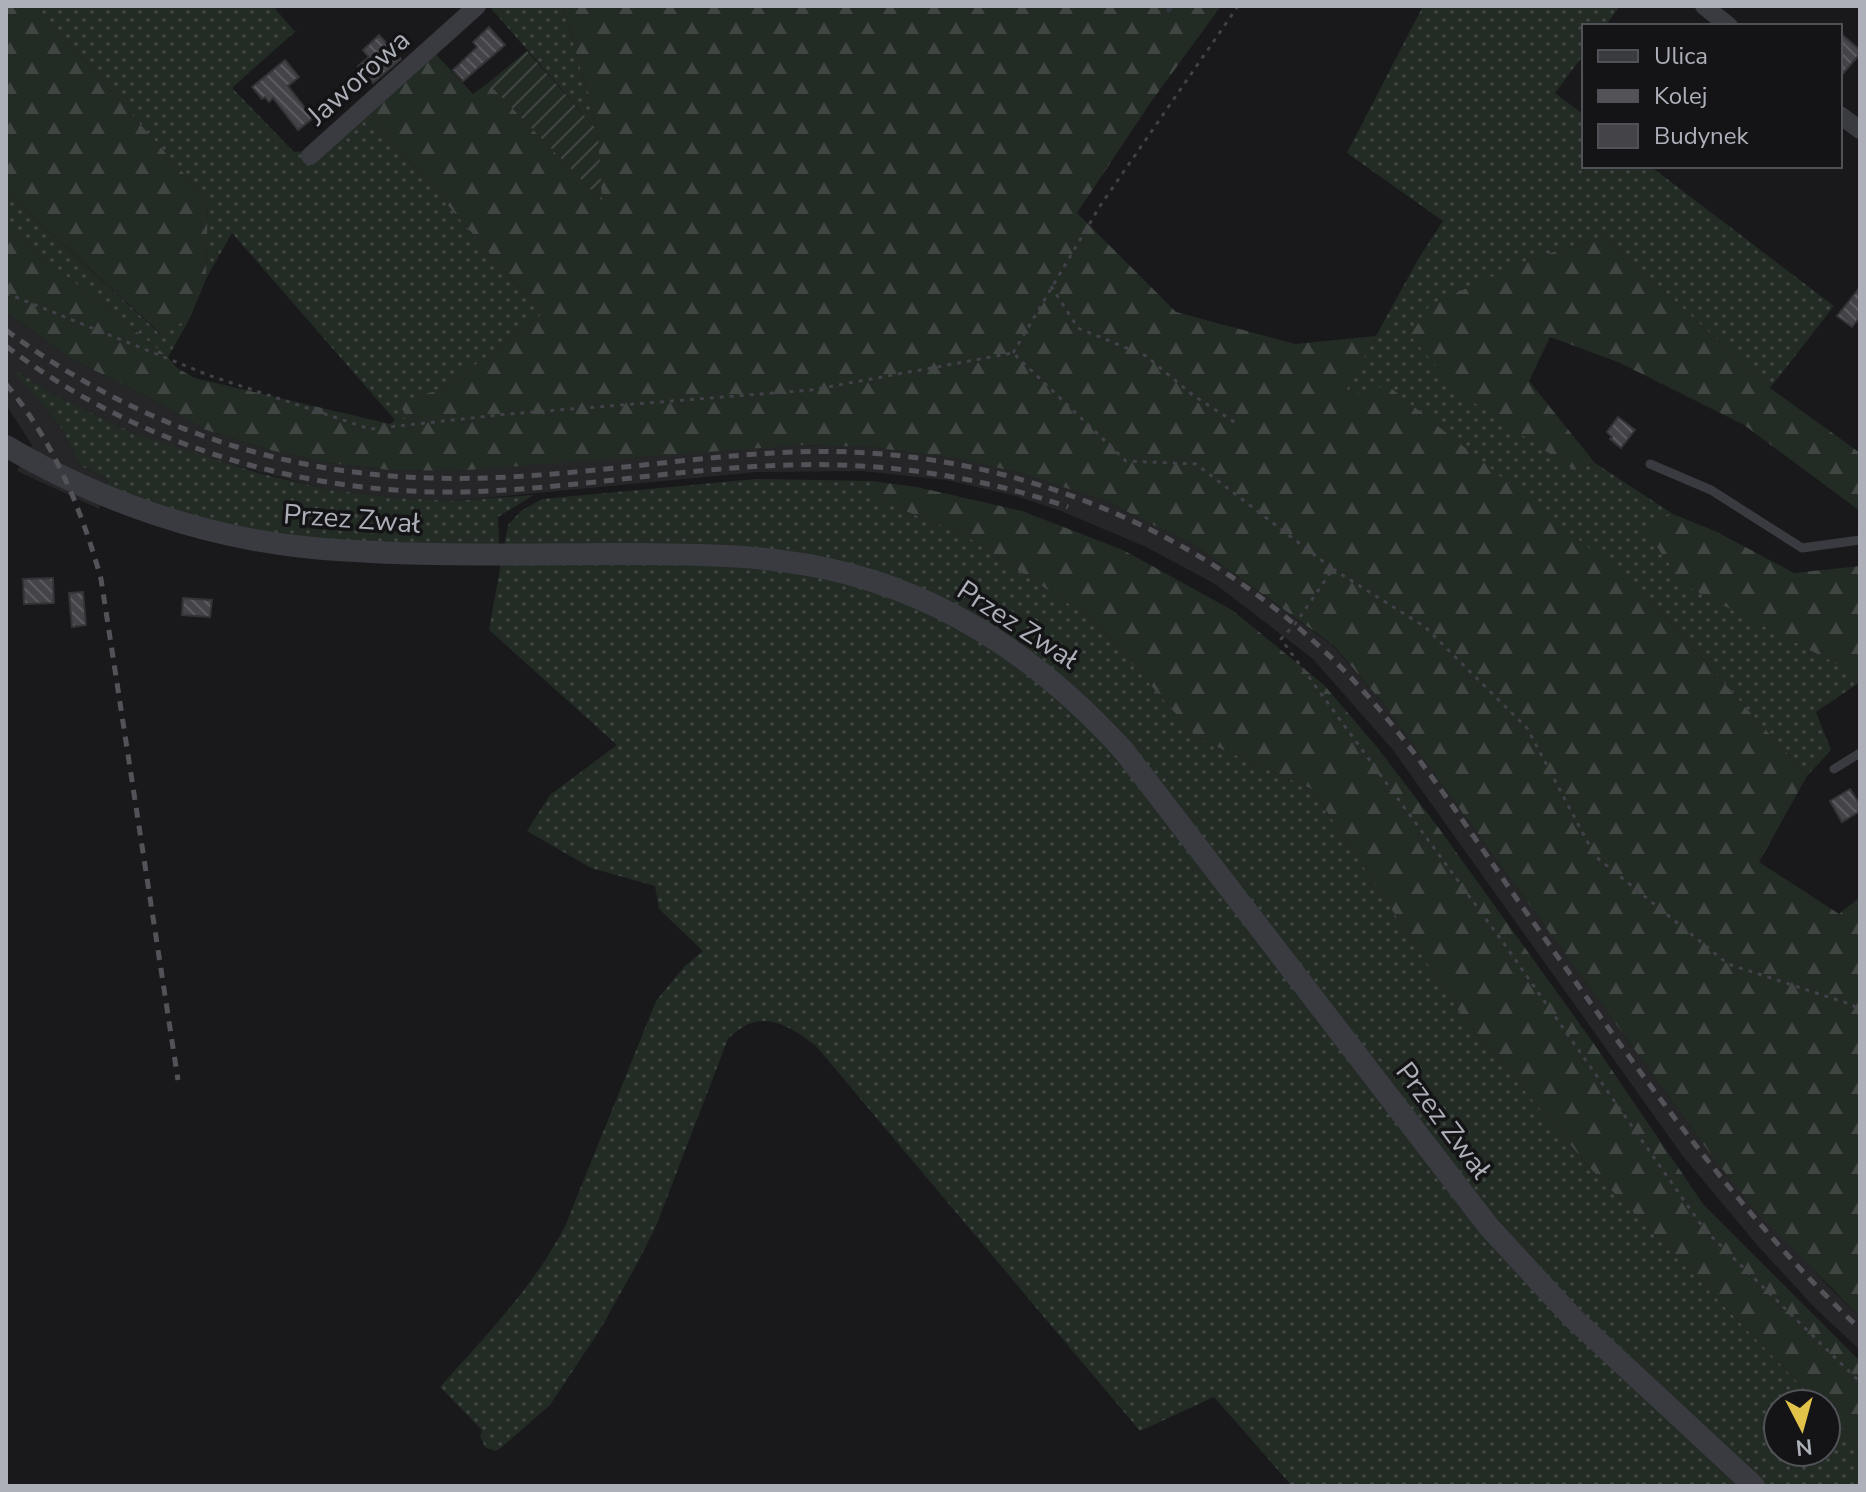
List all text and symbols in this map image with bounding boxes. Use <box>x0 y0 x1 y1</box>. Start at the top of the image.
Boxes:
street label: Jaworowa <box>298 21 418 135</box>
legend <box>1582 24 1842 168</box>
text: Ulica <box>1654 40 1708 72</box>
text: Kolej <box>1654 80 1708 112</box>
text: Budynek <box>1654 120 1749 152</box>
street label: Przez Zwał <box>282 495 422 543</box>
street label: Przez Zwał <box>950 572 1086 679</box>
street label: Przez Zwał <box>1387 1054 1500 1187</box>
north arrow <box>1762 1388 1842 1468</box>
text: N <box>1794 1431 1814 1463</box>

